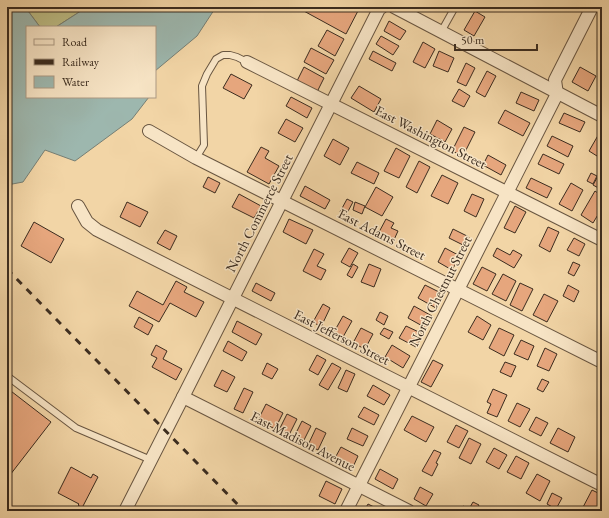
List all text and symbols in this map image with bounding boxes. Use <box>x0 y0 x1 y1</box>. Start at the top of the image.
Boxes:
legend <box>26 26 156 98</box>
scale bar <box>455 26 537 52</box>
text: 50 m <box>461 32 485 48</box>
text: Road <box>62 34 88 50</box>
text: Railway <box>62 54 100 70</box>
text: Water <box>62 74 89 90</box>
street label: East Washington Street <box>372 101 490 173</box>
street label: North Commerce Street <box>221 150 297 275</box>
street label: East Adams Street <box>335 204 429 264</box>
street label: North Chestnut Street <box>404 232 476 349</box>
street label: East Jefferson Street <box>291 305 394 369</box>
street label: East Madison Avenue <box>248 407 359 475</box>

